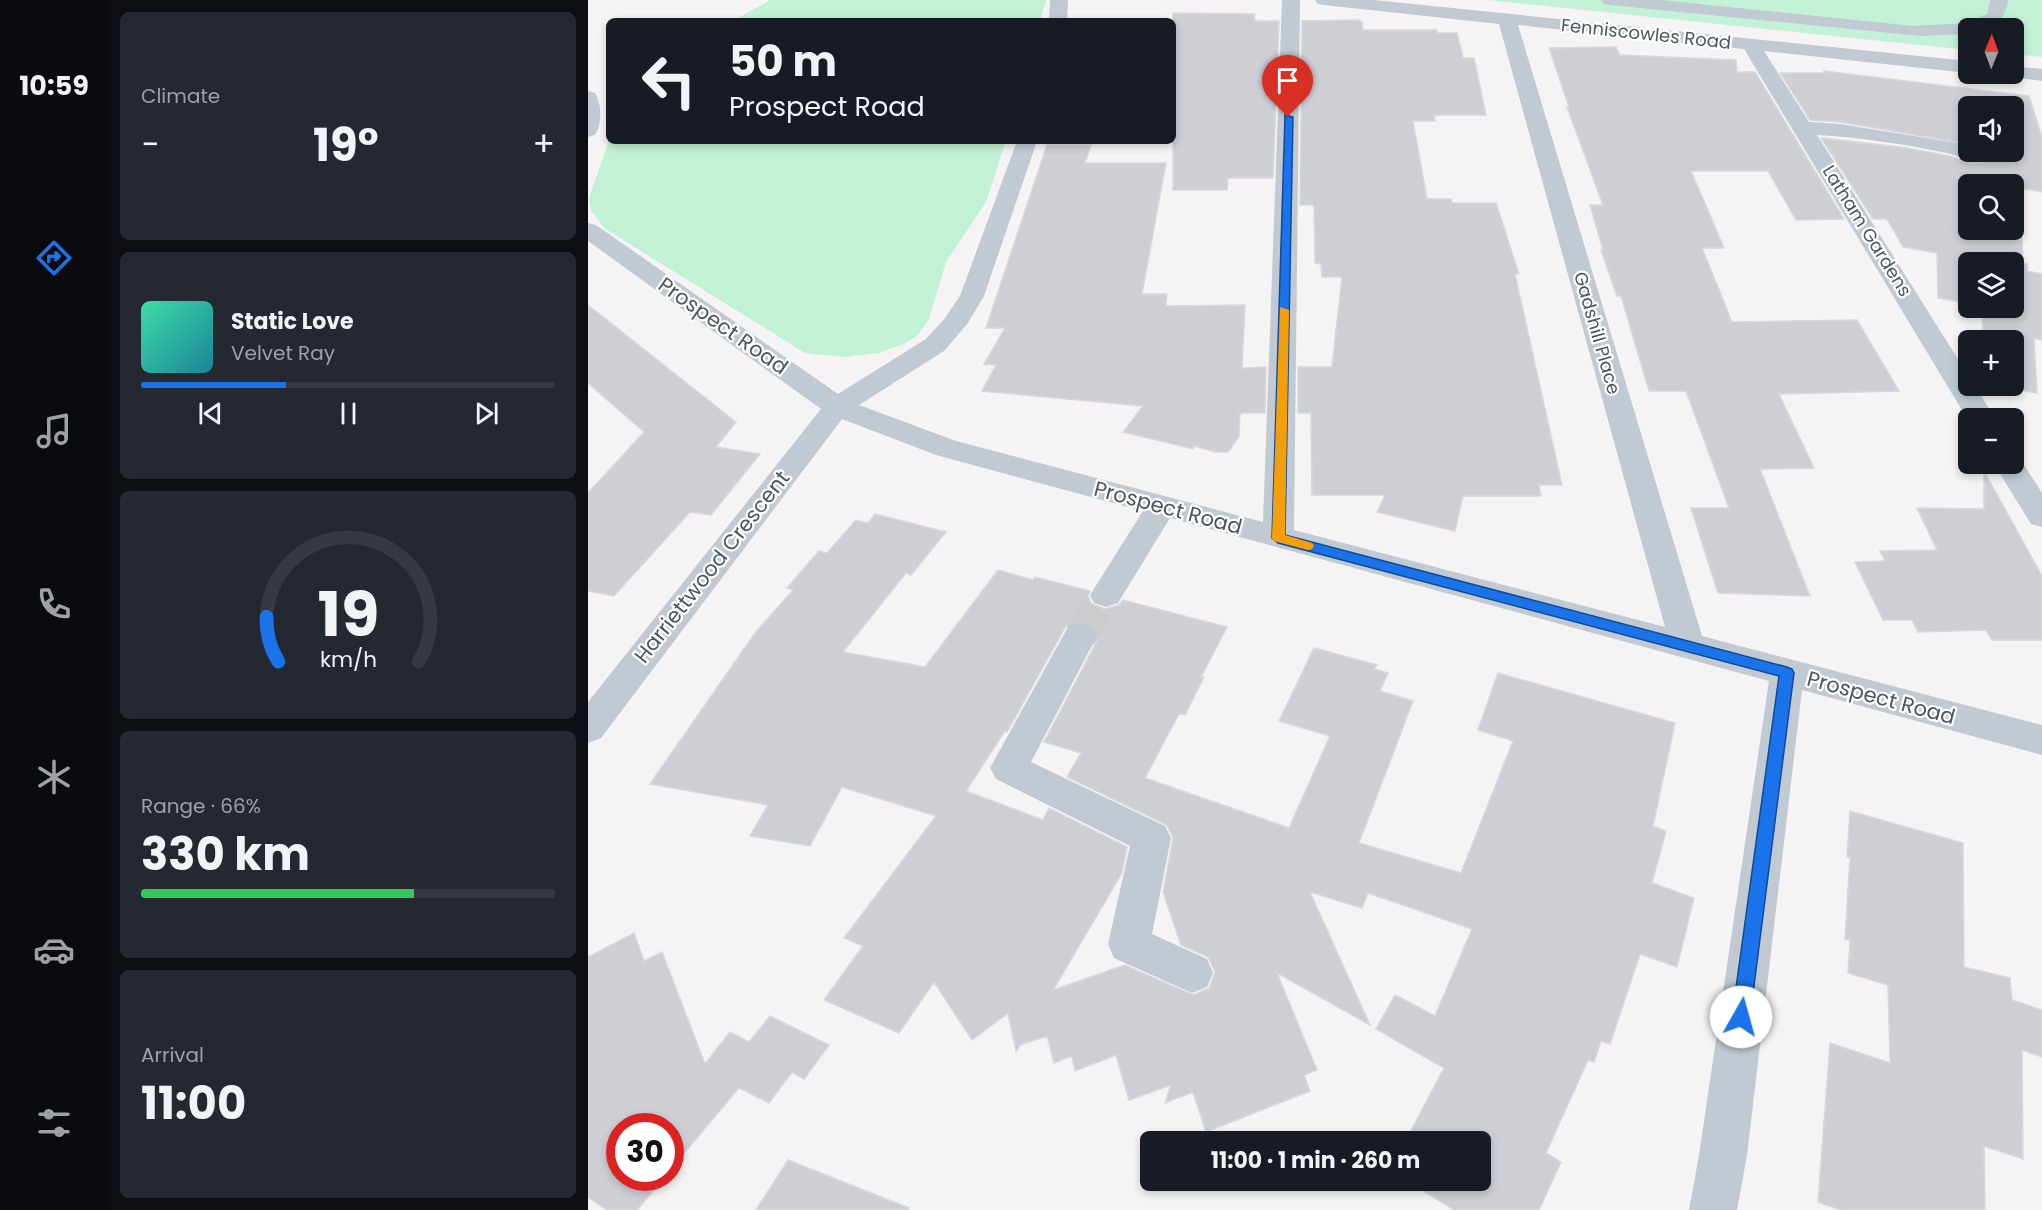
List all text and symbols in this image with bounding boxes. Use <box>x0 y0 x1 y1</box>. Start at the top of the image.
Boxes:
street label: Fenniscowles Road <box>1560 12 1732 55</box>
north arrow <box>1958 18 2024 84</box>
map controls <box>1958 18 2024 474</box>
text: 50 m <box>729 32 837 91</box>
icon: left <box>630 42 708 120</box>
pin <box>1262 55 1313 117</box>
icon: arrive <box>1271 64 1304 97</box>
text: 10:59 <box>19 67 89 104</box>
text: Climate <box>141 82 220 110</box>
text: Prospect Road <box>729 88 925 125</box>
button: sound <box>1958 96 2024 162</box>
text: 19° <box>313 114 379 177</box>
text: − <box>141 121 159 168</box>
text: + <box>532 121 555 168</box>
street label: Latham Gardens <box>1817 160 1918 301</box>
button: search <box>1958 174 2024 240</box>
icon: directions <box>33 237 75 279</box>
button: layers <box>1958 252 2024 318</box>
street label: Gadshill Place <box>1568 269 1627 397</box>
street label: Prospect Road <box>653 270 794 381</box>
text: Static Love <box>231 306 354 337</box>
button: + <box>1958 330 2024 396</box>
text: Velvet Ray <box>231 339 335 367</box>
icon: previous <box>194 397 227 430</box>
icon: pause <box>332 397 365 430</box>
icon: next <box>470 397 503 430</box>
button: − <box>1958 408 2024 474</box>
icon: music <box>33 410 75 452</box>
street label: Harriettwood Crescent <box>627 465 796 669</box>
street label: Prospect Road <box>1091 474 1245 541</box>
text: 19 <box>317 570 379 658</box>
icon: phone <box>33 583 75 625</box>
text: km/h <box>319 644 377 675</box>
street label: Prospect Road <box>1804 664 1958 731</box>
icon: climate <box>33 756 75 798</box>
text: Range · 66% <box>141 792 261 820</box>
text: 330 km <box>141 823 310 886</box>
icon: car <box>33 929 75 971</box>
position arrow <box>1709 985 1773 1049</box>
text: Arrival <box>141 1041 204 1069</box>
text: 11:00 <box>141 1072 246 1135</box>
icon: filters <box>33 1102 75 1144</box>
speed limit sign: 30 <box>606 1113 684 1191</box>
text: 11:00 · 1 min · 260 m <box>1211 1145 1420 1176</box>

